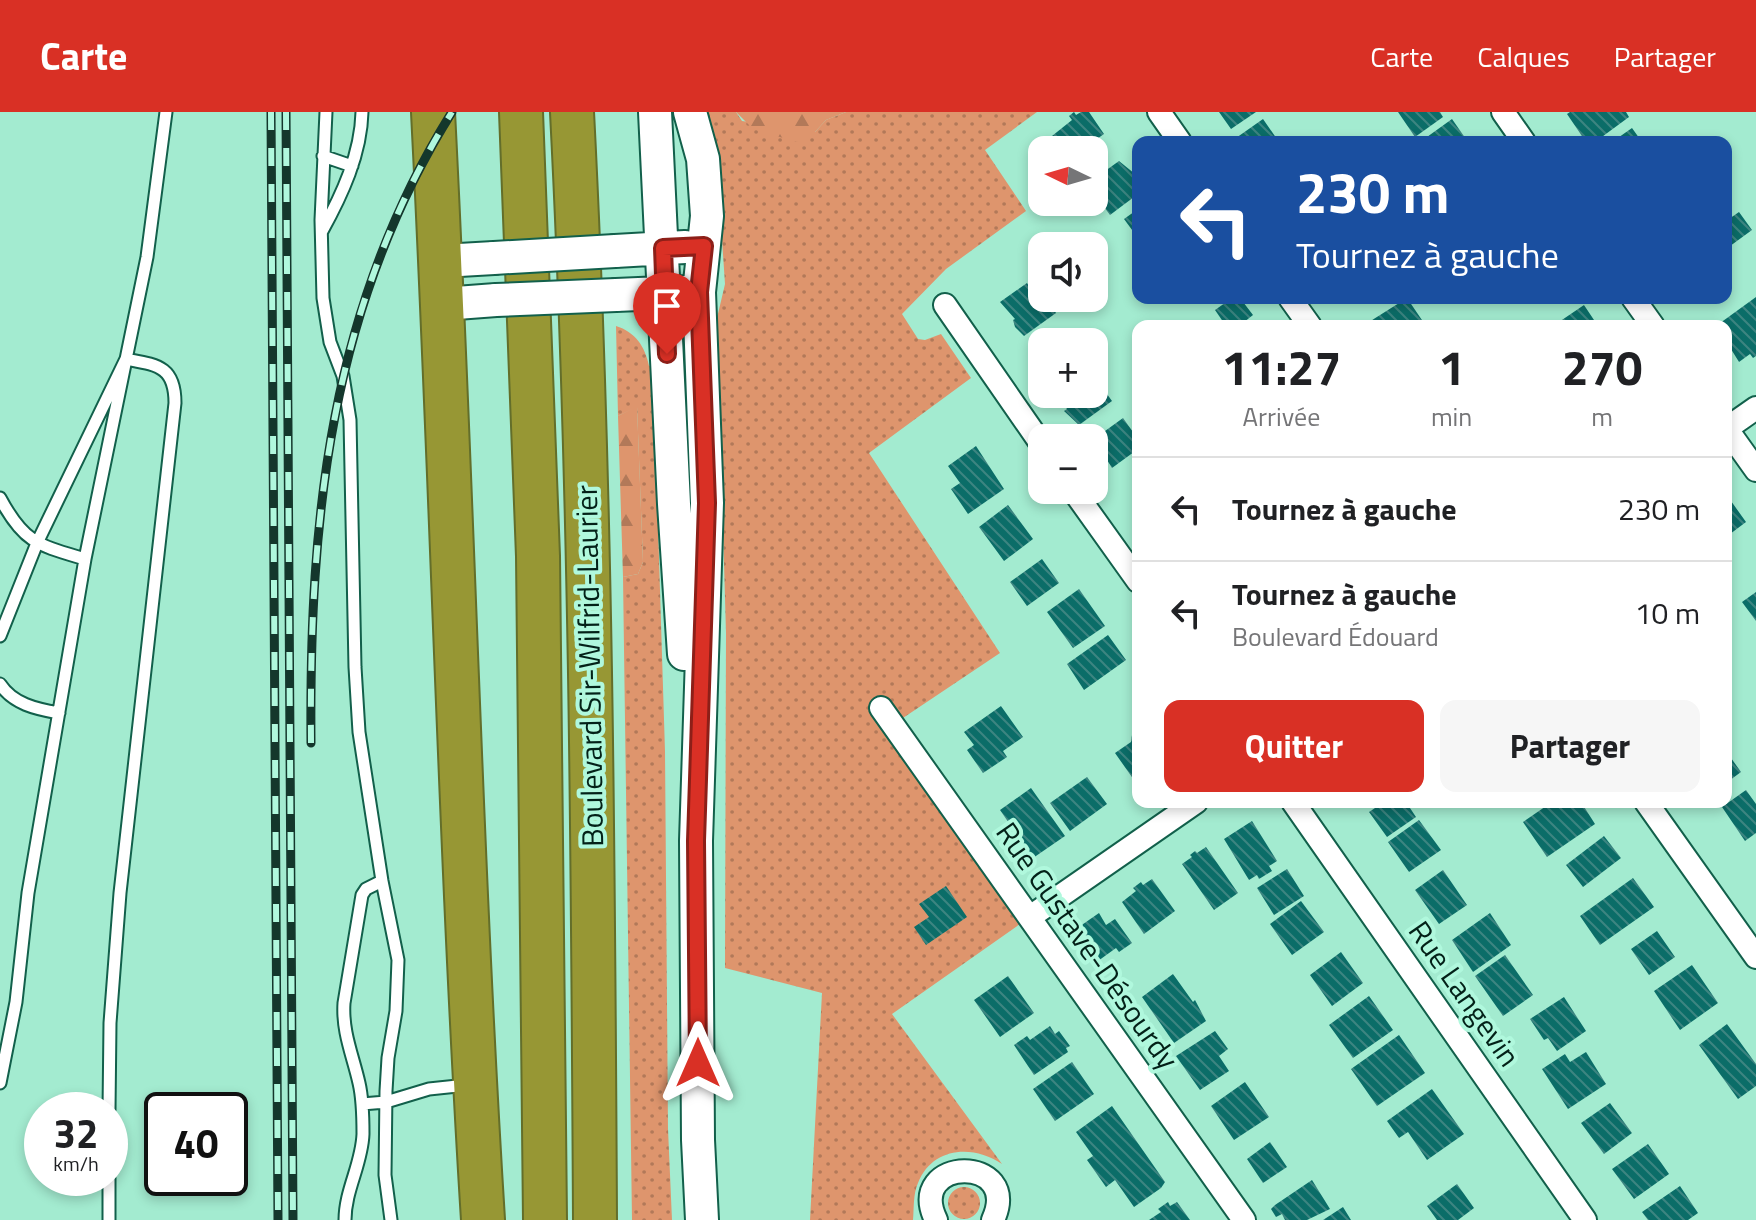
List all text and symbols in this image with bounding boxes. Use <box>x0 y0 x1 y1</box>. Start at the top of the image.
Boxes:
text: Carte <box>40 27 127 85</box>
text: Carte <box>1370 35 1433 78</box>
text: Calques <box>1477 35 1570 78</box>
text: Partager <box>1614 35 1716 78</box>
north arrow <box>1028 136 1108 216</box>
map controls <box>1028 136 1108 504</box>
text: 230 m <box>1296 150 1449 235</box>
icon: left <box>1164 168 1268 272</box>
text: Tournez à gauche <box>1296 227 1559 282</box>
button: sound <box>1028 232 1108 312</box>
pin <box>633 272 701 354</box>
icon: arrive <box>645 284 689 328</box>
button: + <box>1028 328 1108 408</box>
text: 11:27 <box>1222 331 1341 404</box>
text: 1 <box>1438 331 1465 404</box>
text: 270 <box>1562 331 1642 404</box>
text: Arrivée <box>1243 397 1320 436</box>
text: min <box>1431 397 1472 436</box>
text: m <box>1591 397 1613 436</box>
button: − <box>1028 424 1108 504</box>
street label: Boulevard Sir-Wilfrid-Laurier <box>563 485 615 847</box>
text: Tournez à gauche <box>1232 486 1457 532</box>
text: 230 m <box>1618 486 1700 532</box>
icon: left <box>1164 487 1208 531</box>
text: Tournez à gauche <box>1232 571 1457 617</box>
text: 10 m <box>1635 590 1700 636</box>
icon: left <box>1164 591 1208 635</box>
text: Boulevard Édouard <box>1232 617 1439 656</box>
button: Quitter <box>1164 700 1424 792</box>
button: Partager <box>1440 700 1700 792</box>
street label: Rue Gustave-Désourdy <box>985 812 1191 1079</box>
street label: Rue Langevin <box>1398 911 1532 1076</box>
position arrow <box>656 1021 740 1105</box>
speed limit sign: 40 <box>144 1092 248 1196</box>
text: 32 <box>54 1103 98 1164</box>
text: km/h <box>53 1148 99 1179</box>

